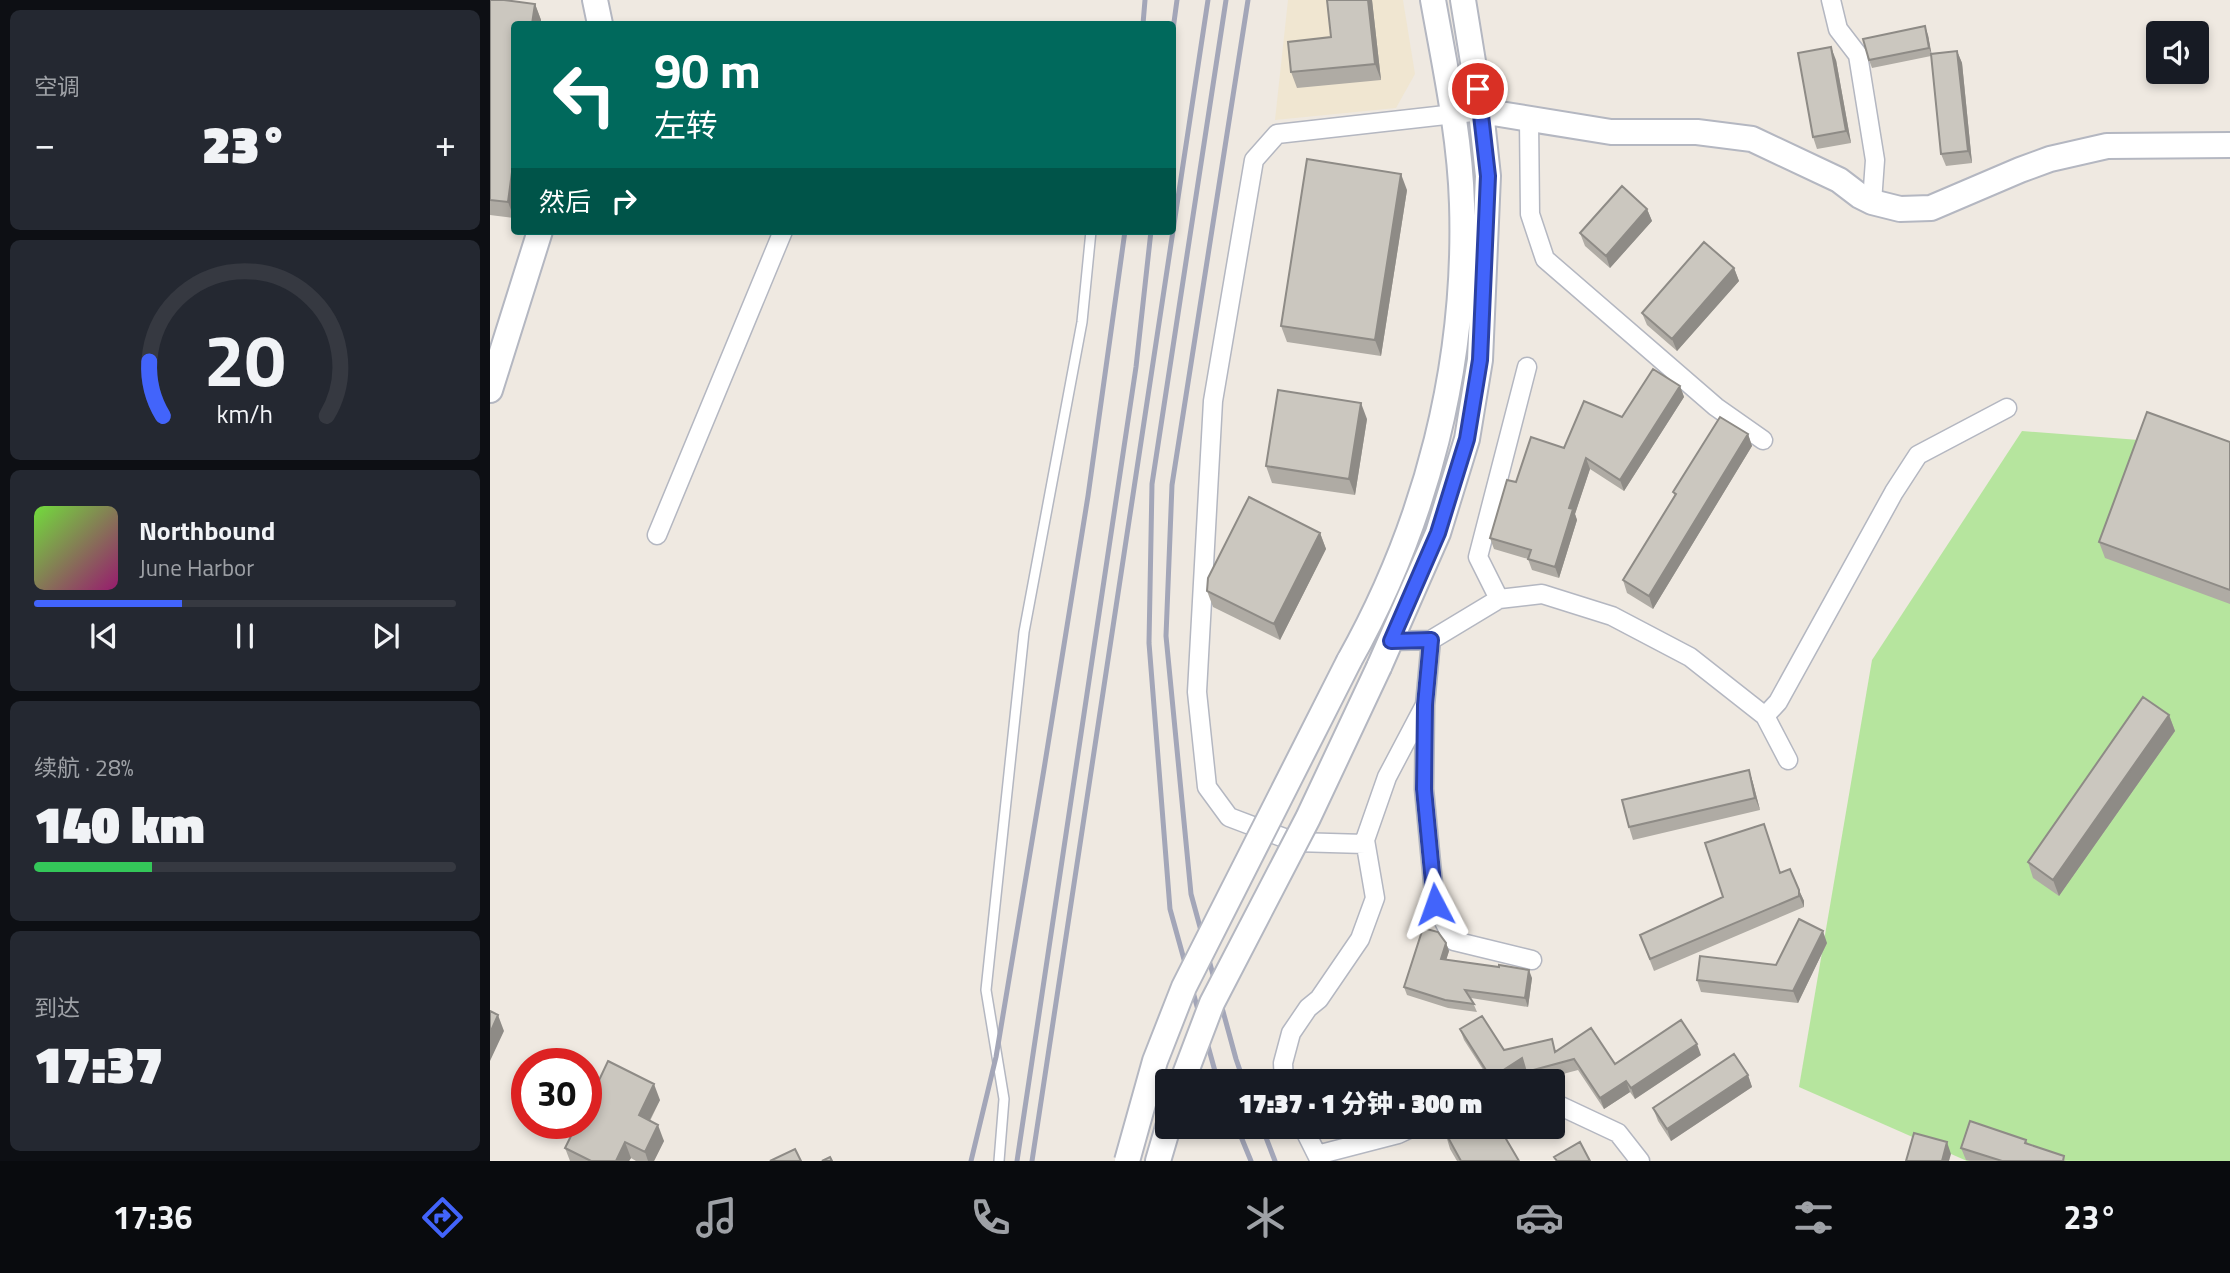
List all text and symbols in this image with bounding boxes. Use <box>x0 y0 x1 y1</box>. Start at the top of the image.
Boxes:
map controls <box>2146 21 2209 84</box>
button: sound <box>2146 21 2209 84</box>
text: 90 m <box>654 32 761 107</box>
icon: left <box>539 49 630 140</box>
pin <box>1448 59 1508 119</box>
text: 空调 <box>34 69 80 104</box>
icon: arrive <box>1459 70 1497 108</box>
text: 左转 <box>654 101 718 149</box>
text: 23° <box>202 104 288 183</box>
text: − <box>34 114 55 172</box>
text: + <box>435 114 456 172</box>
text: 然后 <box>539 182 591 221</box>
icon: right <box>605 182 643 220</box>
text: 20 <box>204 305 286 415</box>
text: km/h <box>217 395 273 433</box>
text: Northbound <box>139 511 275 550</box>
text: June Harbor <box>139 550 254 585</box>
icon: previous <box>85 617 123 655</box>
icon: pause <box>226 617 264 655</box>
icon: next <box>367 617 405 655</box>
text: 续航 · 28% <box>34 750 134 785</box>
text: 140 km <box>34 784 205 863</box>
position arrow <box>1398 867 1472 941</box>
text: 到达 <box>34 990 80 1025</box>
text: 17:37 <box>34 1024 163 1103</box>
speed limit sign: 30 <box>511 1048 602 1139</box>
text: 17:37 · 1 分钟 · 300 m <box>1238 1084 1482 1123</box>
text: 17:36 <box>113 1193 193 1241</box>
icon: directions <box>418 1193 467 1242</box>
icon: music <box>692 1193 741 1242</box>
icon: phone <box>966 1193 1015 1242</box>
icon: climate <box>1241 1193 1290 1242</box>
icon: car <box>1515 1193 1564 1242</box>
icon: filters <box>1789 1193 1838 1242</box>
text: 23° <box>2063 1193 2117 1241</box>

